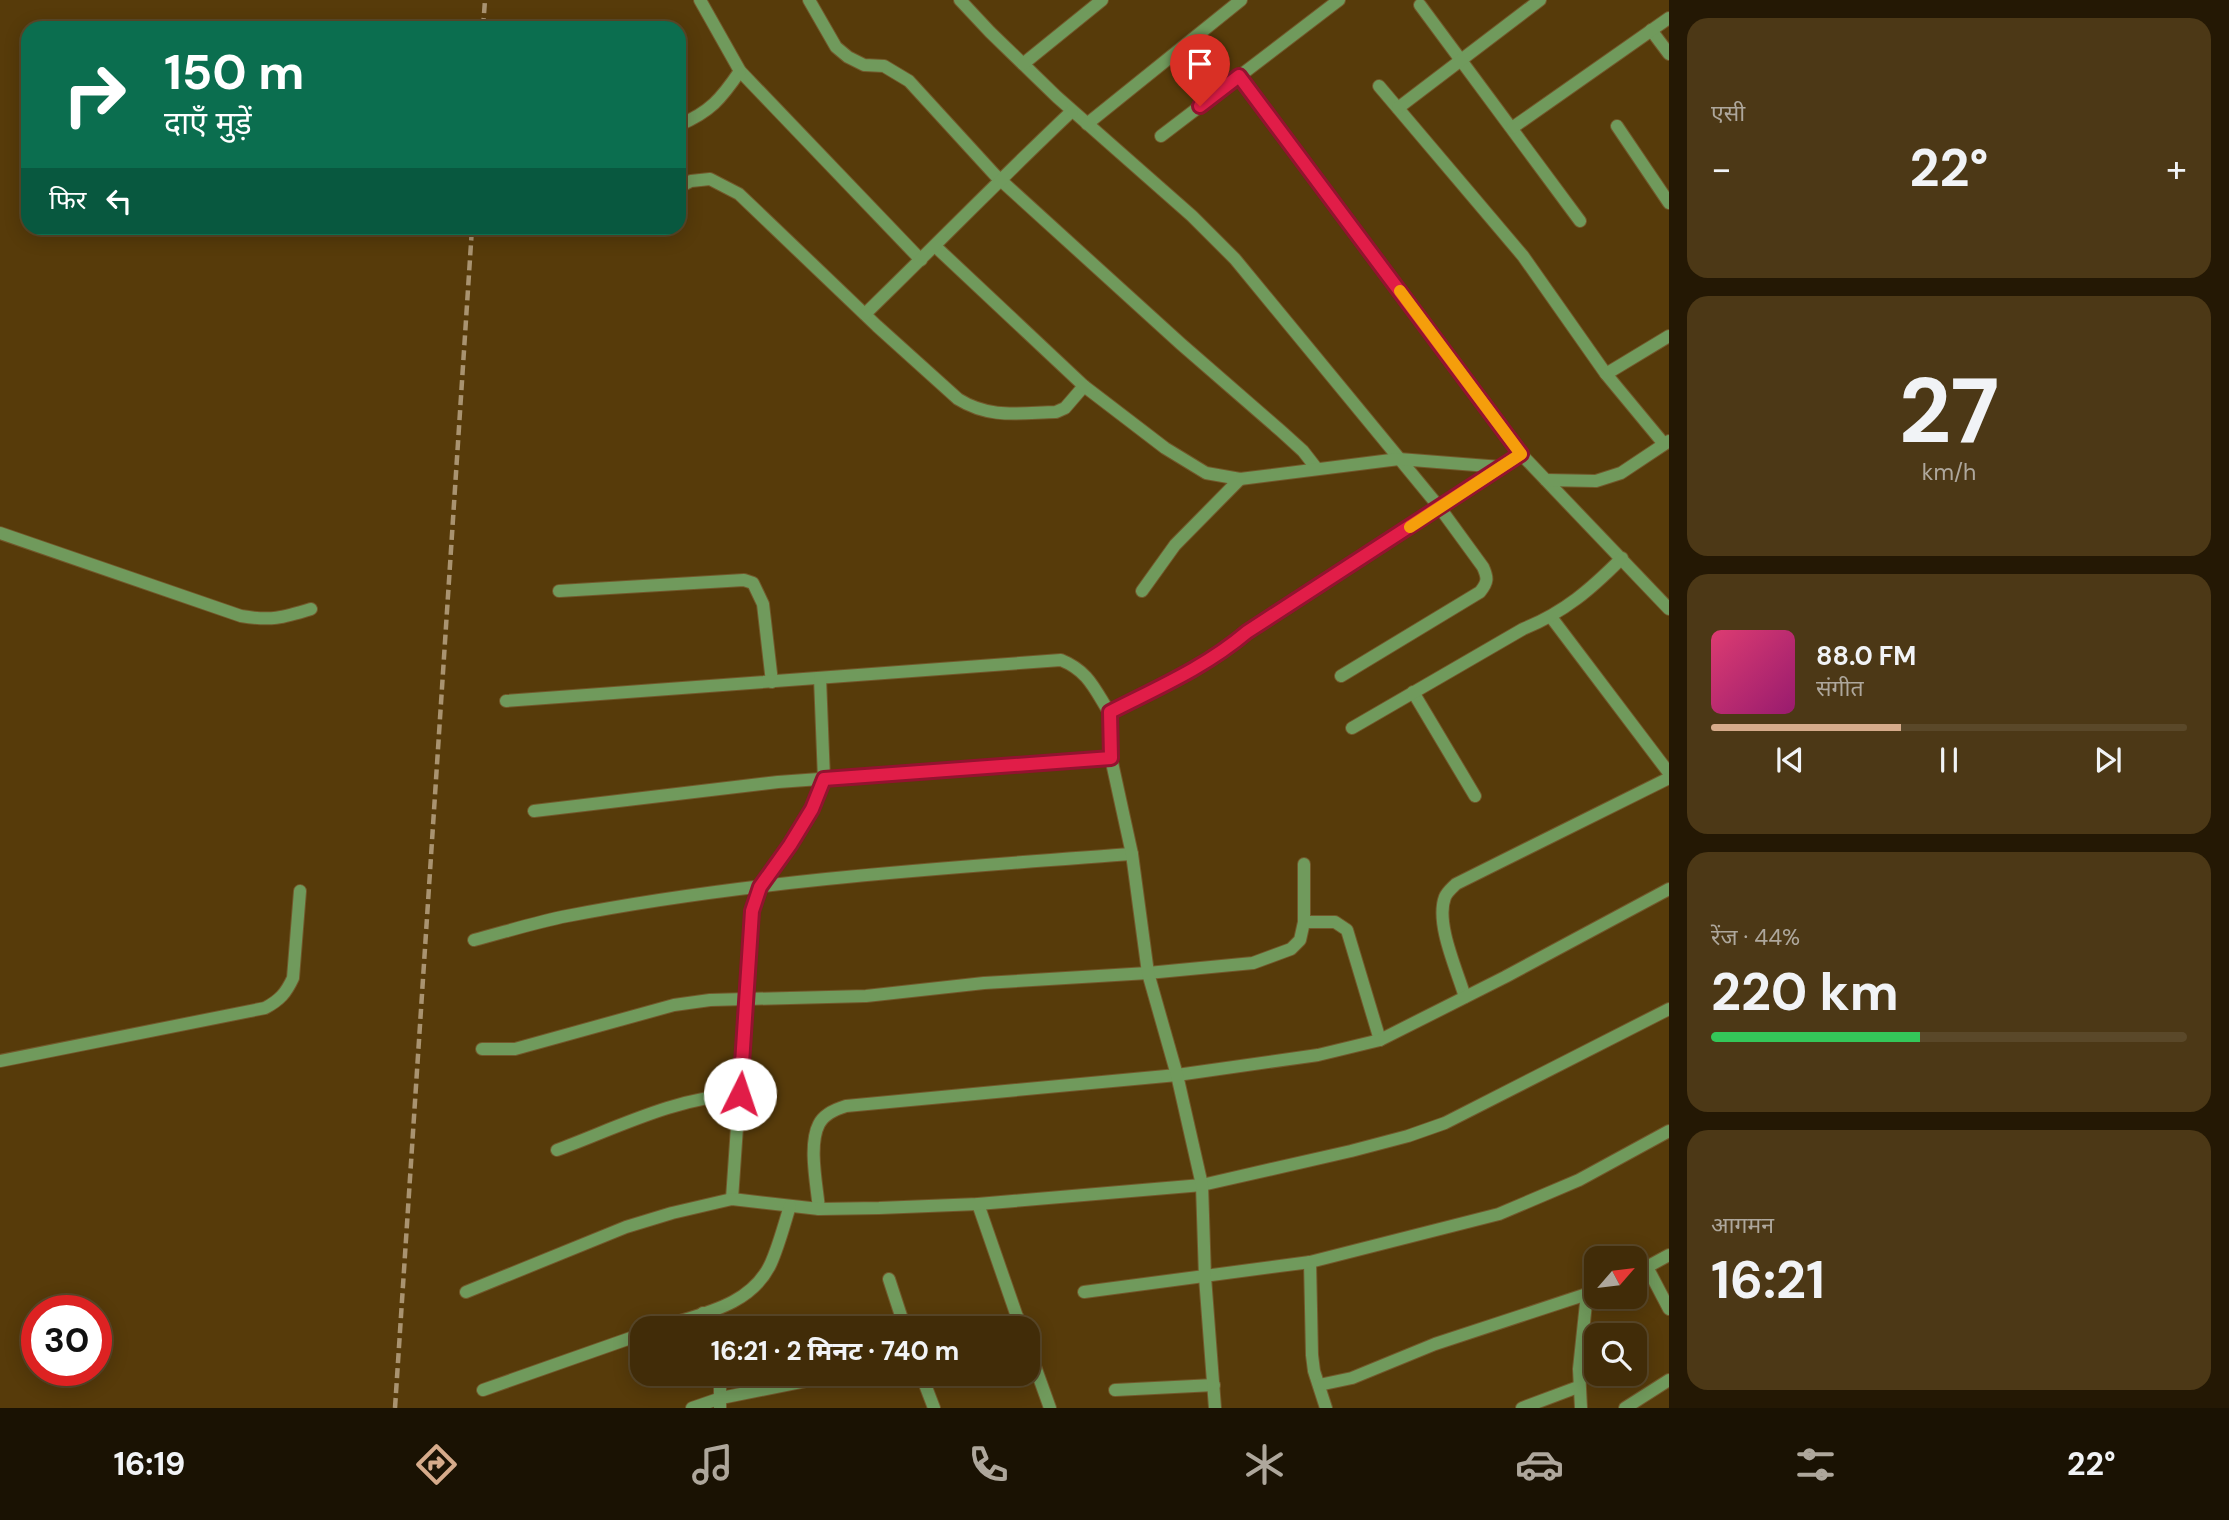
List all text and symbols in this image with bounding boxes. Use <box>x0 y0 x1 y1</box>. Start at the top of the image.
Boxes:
pin <box>1170 34 1230 106</box>
text: 150 m <box>164 40 304 104</box>
icon: arrive <box>1181 45 1219 83</box>
icon: right <box>49 49 140 140</box>
text: एसी <box>1711 98 1745 128</box>
text: दाएँ मुड़ें <box>164 102 252 144</box>
text: 22° <box>1910 134 1988 202</box>
text: − <box>1711 144 1732 194</box>
text: + <box>2166 144 2187 194</box>
icon: left <box>100 182 138 220</box>
text: फिर <box>49 183 86 217</box>
text: 27 <box>1899 352 1999 470</box>
text: km/h <box>1922 457 1976 487</box>
text: 88.0 FM <box>1816 639 1916 673</box>
text: संगीत <box>1816 673 1864 703</box>
icon: previous <box>1771 741 1809 779</box>
icon: pause <box>1930 741 1968 779</box>
icon: next <box>2089 741 2127 779</box>
text: रेंज · 44% <box>1711 922 1800 952</box>
text: 220 km <box>1711 958 1899 1026</box>
position arrow <box>703 1057 777 1131</box>
text: आगमन <box>1711 1210 1774 1240</box>
north arrow <box>1584 1246 1647 1309</box>
map controls <box>1584 1246 1647 1386</box>
text: 16:21 <box>1711 1246 1825 1314</box>
speed limit sign: 30 <box>21 1295 112 1386</box>
button: search <box>1584 1323 1647 1386</box>
text: 16:21 · 2 मिनट · 740 m <box>711 1334 959 1368</box>
icon: directions <box>412 1440 461 1489</box>
icon: music <box>688 1440 737 1489</box>
icon: phone <box>964 1440 1013 1489</box>
icon: climate <box>1240 1440 1289 1489</box>
icon: car <box>1515 1440 1564 1489</box>
icon: filters <box>1791 1440 1840 1489</box>
text: 16:19 <box>113 1443 185 1485</box>
text: 22° <box>2067 1443 2116 1485</box>

